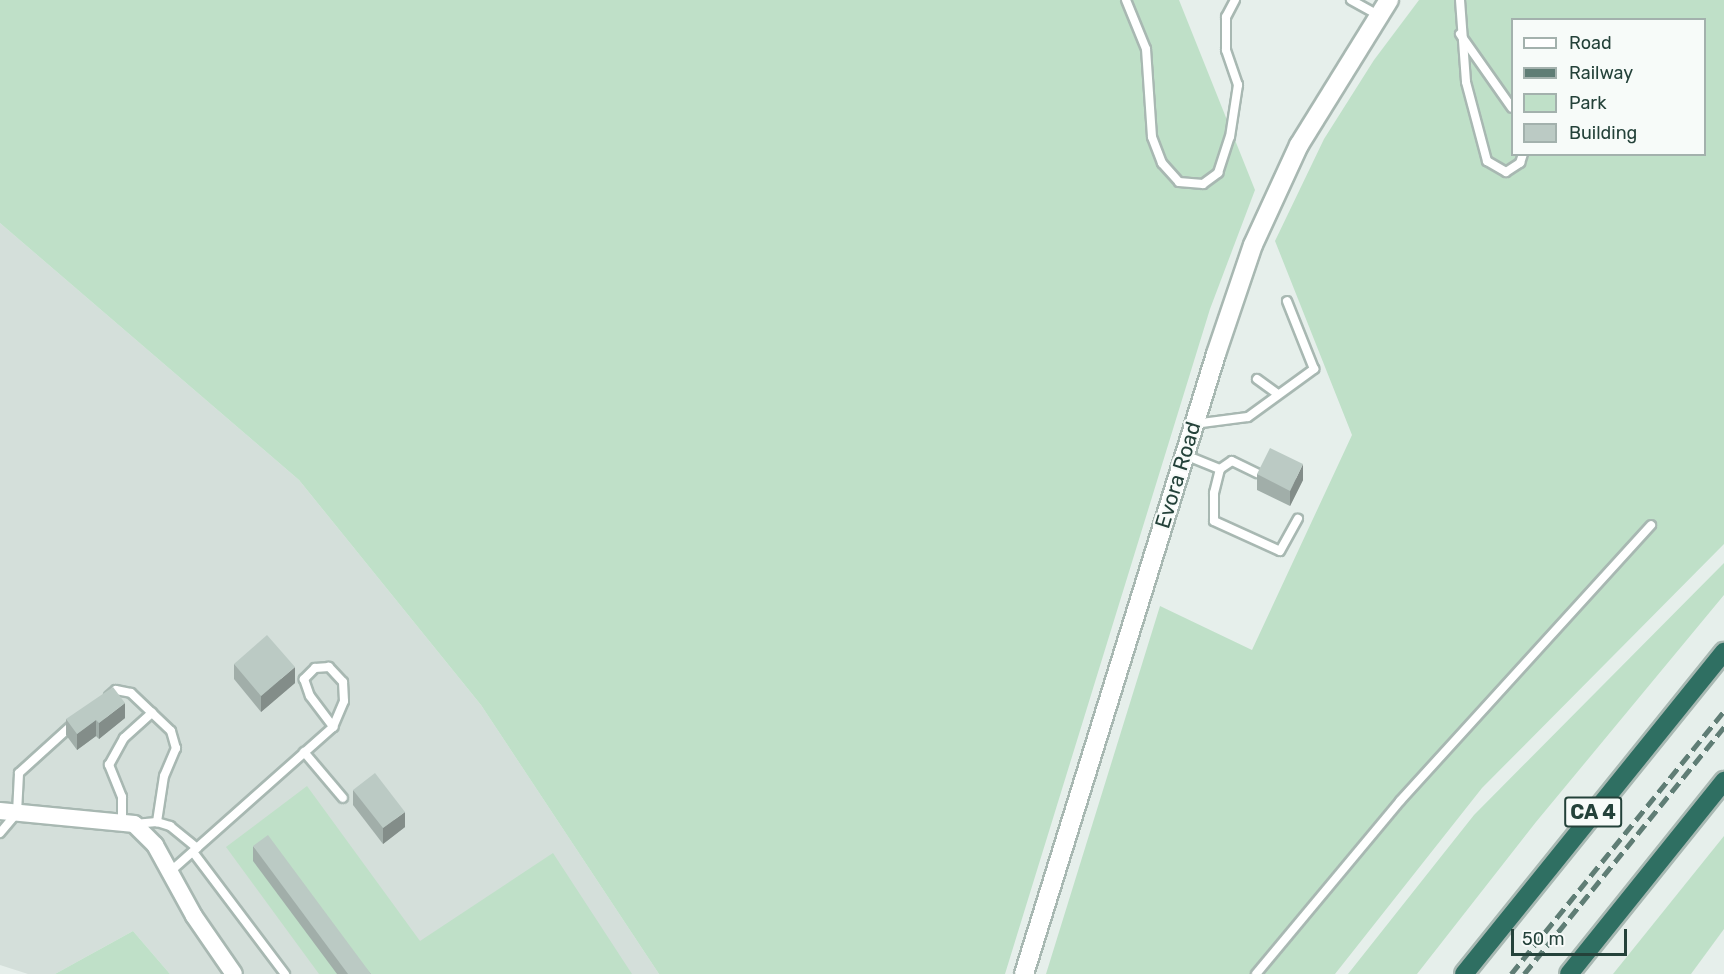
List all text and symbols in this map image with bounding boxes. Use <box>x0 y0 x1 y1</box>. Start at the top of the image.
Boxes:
legend <box>1511 18 1706 156</box>
text: Road <box>1569 32 1612 54</box>
text: Railway <box>1569 62 1633 84</box>
text: Park <box>1569 92 1606 114</box>
text: Building <box>1569 122 1637 144</box>
street label: Evora Road <box>1150 419 1206 531</box>
road number: CA 4 <box>1563 795 1623 829</box>
scale bar <box>1514 917 1630 955</box>
text: 50 m <box>1522 928 1565 950</box>

